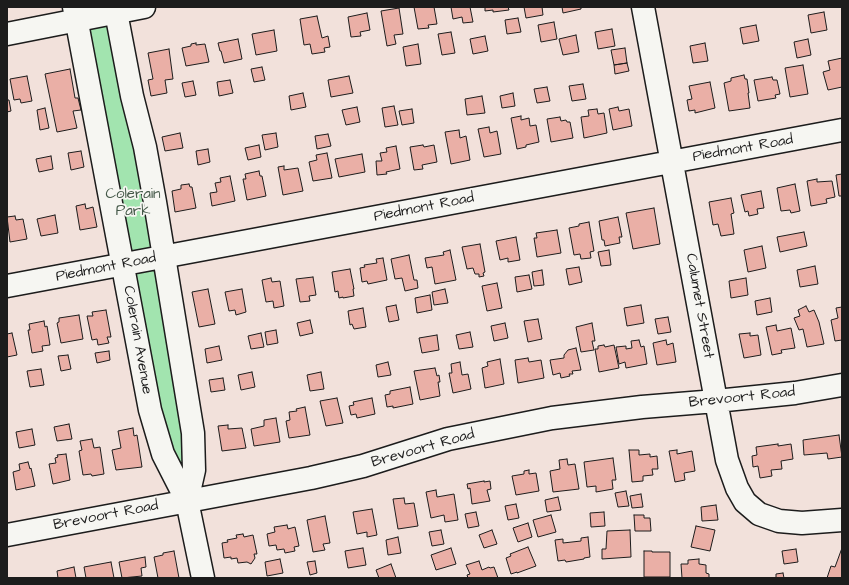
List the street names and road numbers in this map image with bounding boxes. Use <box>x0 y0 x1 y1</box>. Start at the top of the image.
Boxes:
street label: Piedmont Road <box>691 131 795 167</box>
street label: Piedmont Road <box>372 189 476 227</box>
street label: Piedmont Road <box>54 249 158 287</box>
street label: Calumet Street <box>681 252 717 360</box>
street label: Colerain Avenue <box>119 284 155 396</box>
street label: Brevoort Road <box>688 383 796 413</box>
street label: Brevoort Road <box>369 426 477 472</box>
street label: Brevoort Road <box>52 497 160 535</box>

